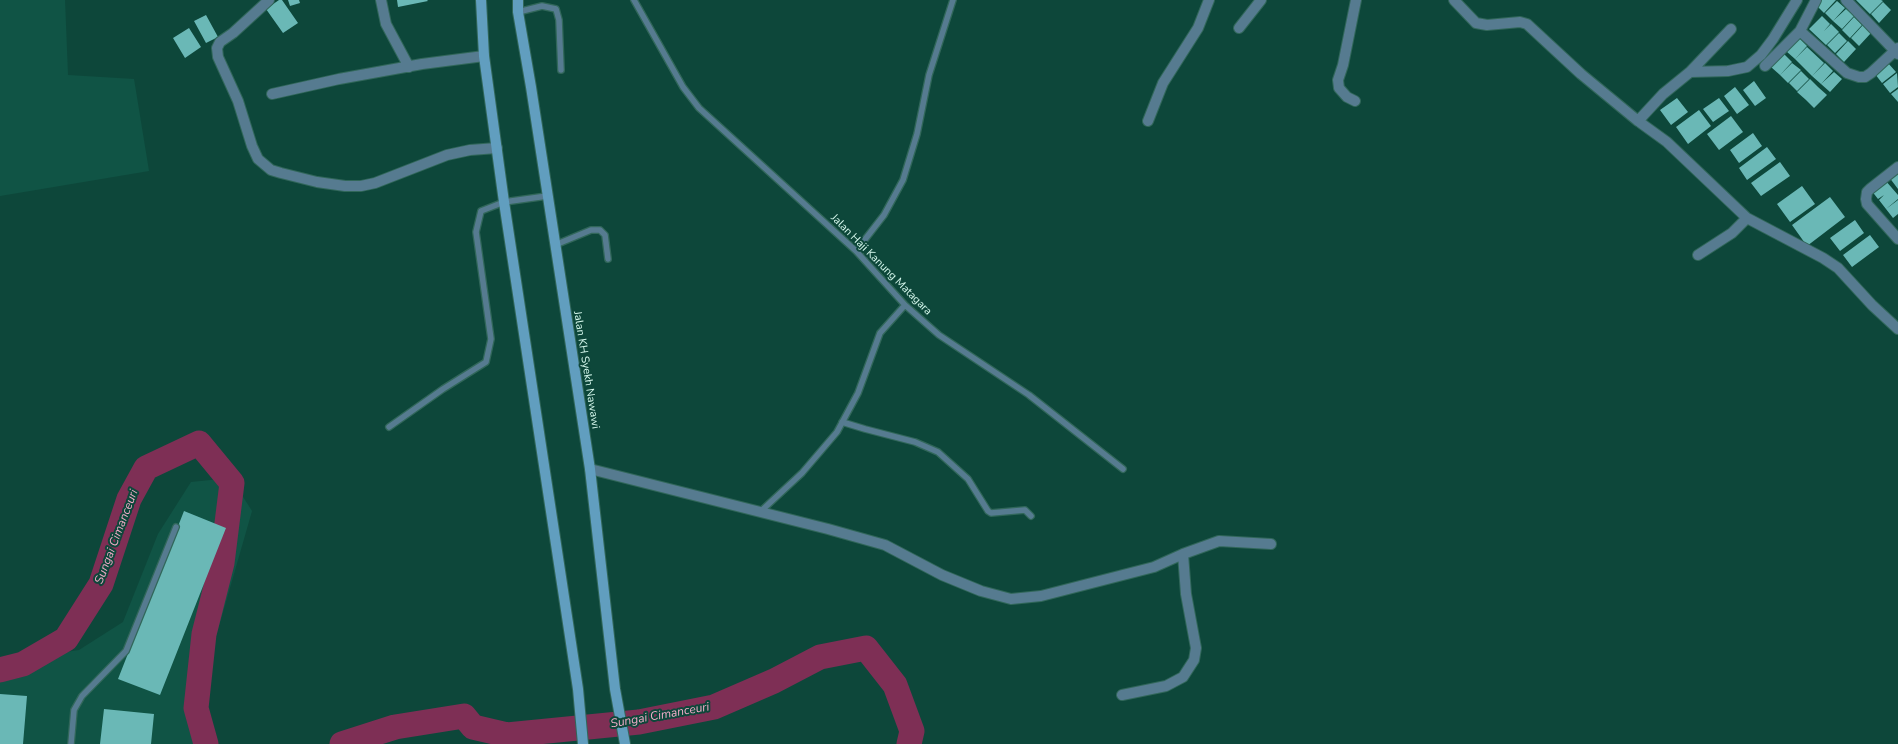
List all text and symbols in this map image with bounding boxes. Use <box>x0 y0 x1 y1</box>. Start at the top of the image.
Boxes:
street label: Jalan Haji Kanung Matagara <box>828 212 934 318</box>
street label: Jalan KH Syekh Nawawi <box>570 310 602 430</box>
water label: Sungai Cimanceuri <box>92 488 142 586</box>
water label: Sungai Cimanceuri <box>609 700 711 732</box>

